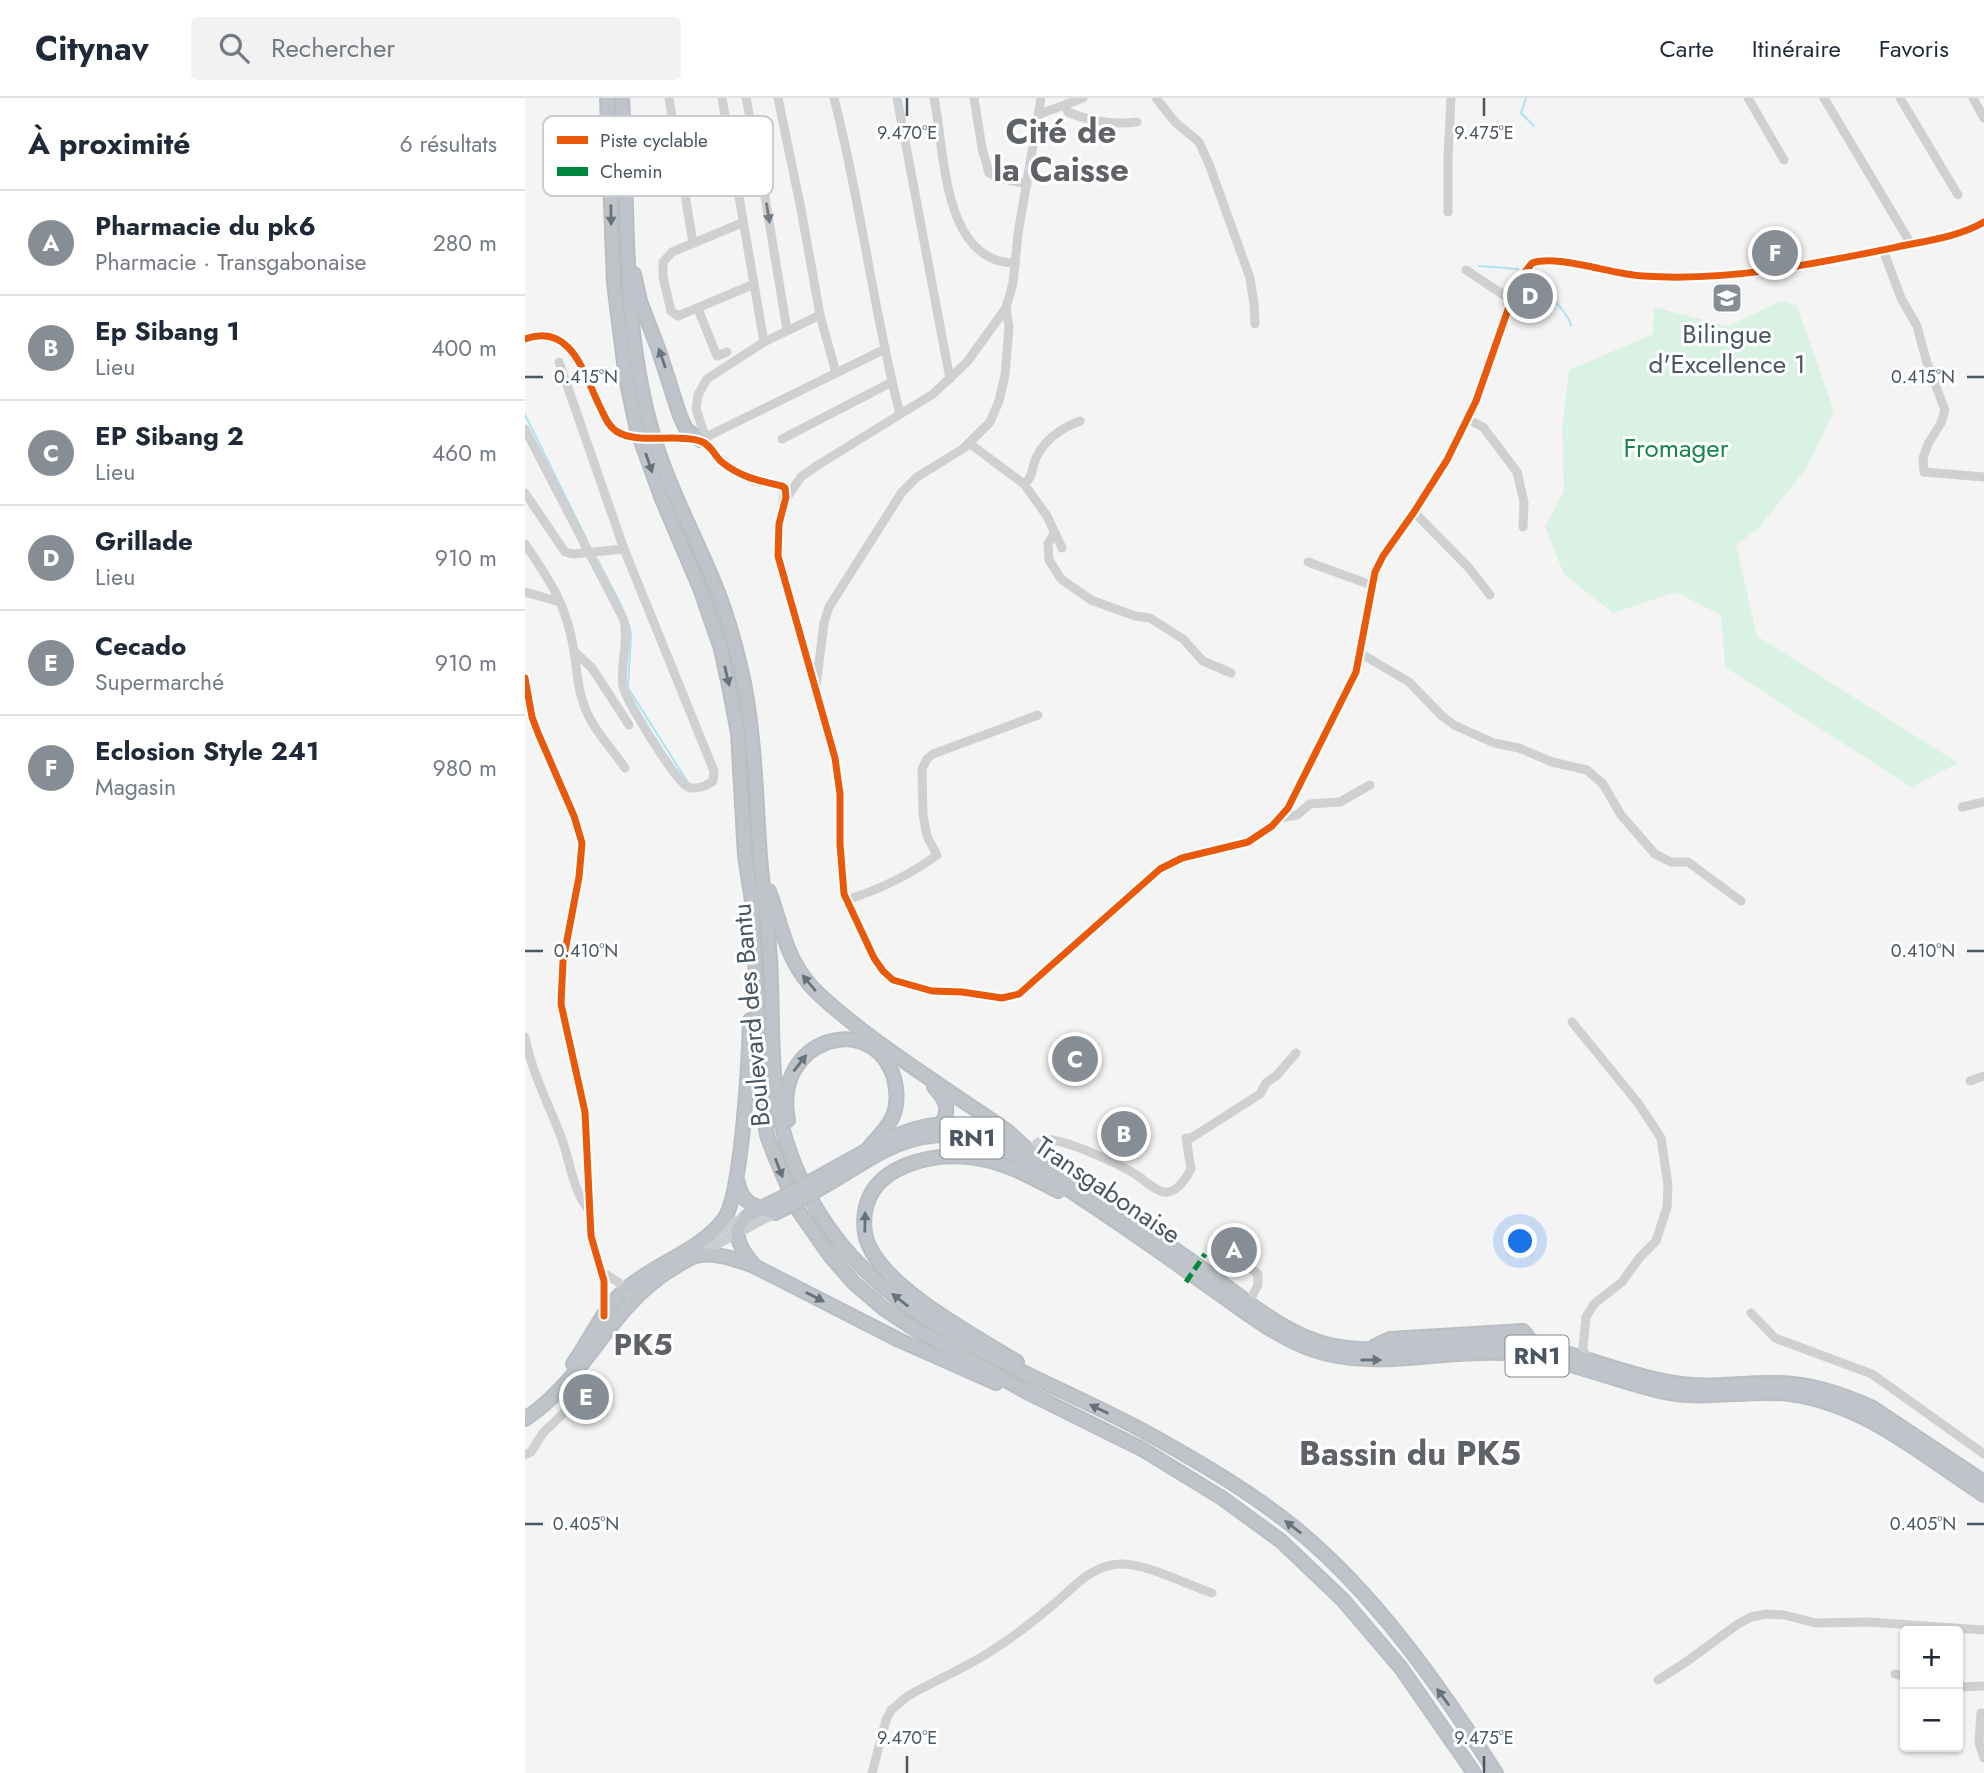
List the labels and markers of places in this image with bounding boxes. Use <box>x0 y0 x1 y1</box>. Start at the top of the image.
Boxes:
pin: F <box>1752 227 1798 279</box>
pin: D <box>1507 270 1553 322</box>
school or university icon: Bilingue d'Excellence 1 <box>1710 281 1744 315</box>
place label: Bilingue d'Excellence 1 <box>1648 315 1806 383</box>
pin: C <box>1052 1033 1098 1085</box>
pin: B <box>1101 1108 1147 1160</box>
pin: A <box>1211 1224 1257 1276</box>
pin: E <box>563 1371 609 1423</box>

